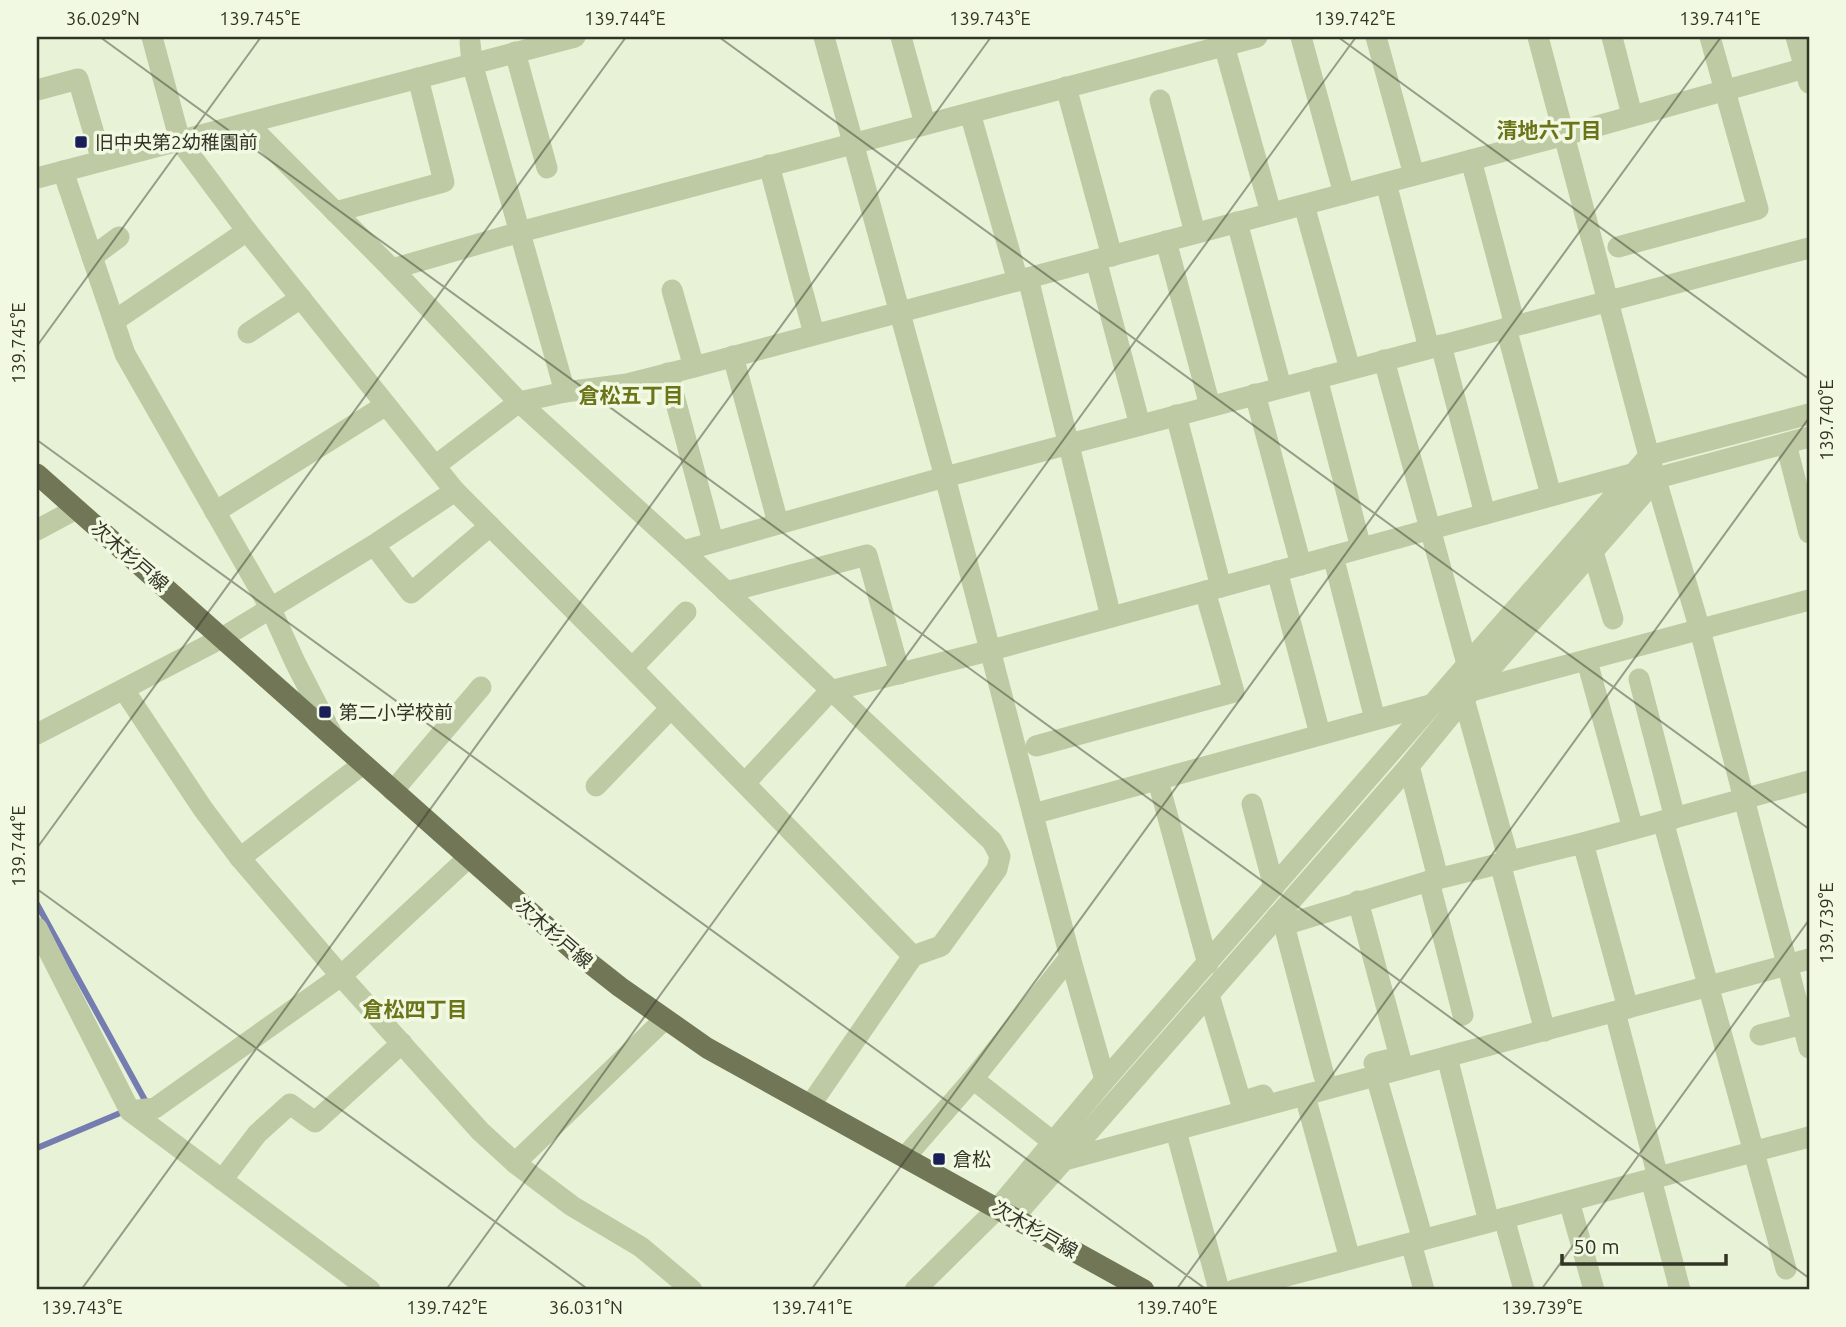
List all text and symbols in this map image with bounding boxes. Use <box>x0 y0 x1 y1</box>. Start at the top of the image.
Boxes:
text: 36.029°N <box>66 8 140 28</box>
text: 139.745°E <box>219 8 301 28</box>
text: 139.744°E <box>584 8 666 28</box>
text: 139.743°E <box>949 8 1031 28</box>
text: 139.742°E <box>1314 8 1396 28</box>
text: 139.741°E <box>1679 8 1761 28</box>
district label: 清地六丁目 <box>1497 118 1602 142</box>
place label: 旧中央第2幼稚園前 <box>95 131 258 153</box>
marker: 旧中央第2幼稚園前 <box>73 134 89 150</box>
text: 139.745°E <box>8 302 28 384</box>
text: 139.740°E <box>1816 379 1836 461</box>
district label: 倉松五丁目 <box>579 383 684 407</box>
street label: 次木杉戸線 <box>87 517 173 595</box>
place label: 第二小学校前 <box>339 701 453 723</box>
marker: 第二小学校前 <box>317 704 333 720</box>
text: 139.744°E <box>8 805 28 887</box>
text: 139.739°E <box>1816 882 1836 964</box>
street label: 次木杉戸線 <box>511 894 597 972</box>
district label: 倉松四丁目 <box>363 997 468 1021</box>
place label: 倉松 <box>953 1148 991 1170</box>
marker: 倉松 <box>931 1151 947 1167</box>
street label: 次木杉戸線 <box>988 1196 1082 1262</box>
scale bar <box>1562 1222 1727 1266</box>
text: 50 m <box>1573 1234 1620 1258</box>
text: 139.743°E <box>41 1297 123 1317</box>
text: 139.742°E <box>406 1297 488 1317</box>
text: 36.031°N <box>549 1297 623 1317</box>
text: 139.741°E <box>771 1297 853 1317</box>
text: 139.740°E <box>1136 1297 1218 1317</box>
text: 139.739°E <box>1501 1297 1583 1317</box>

